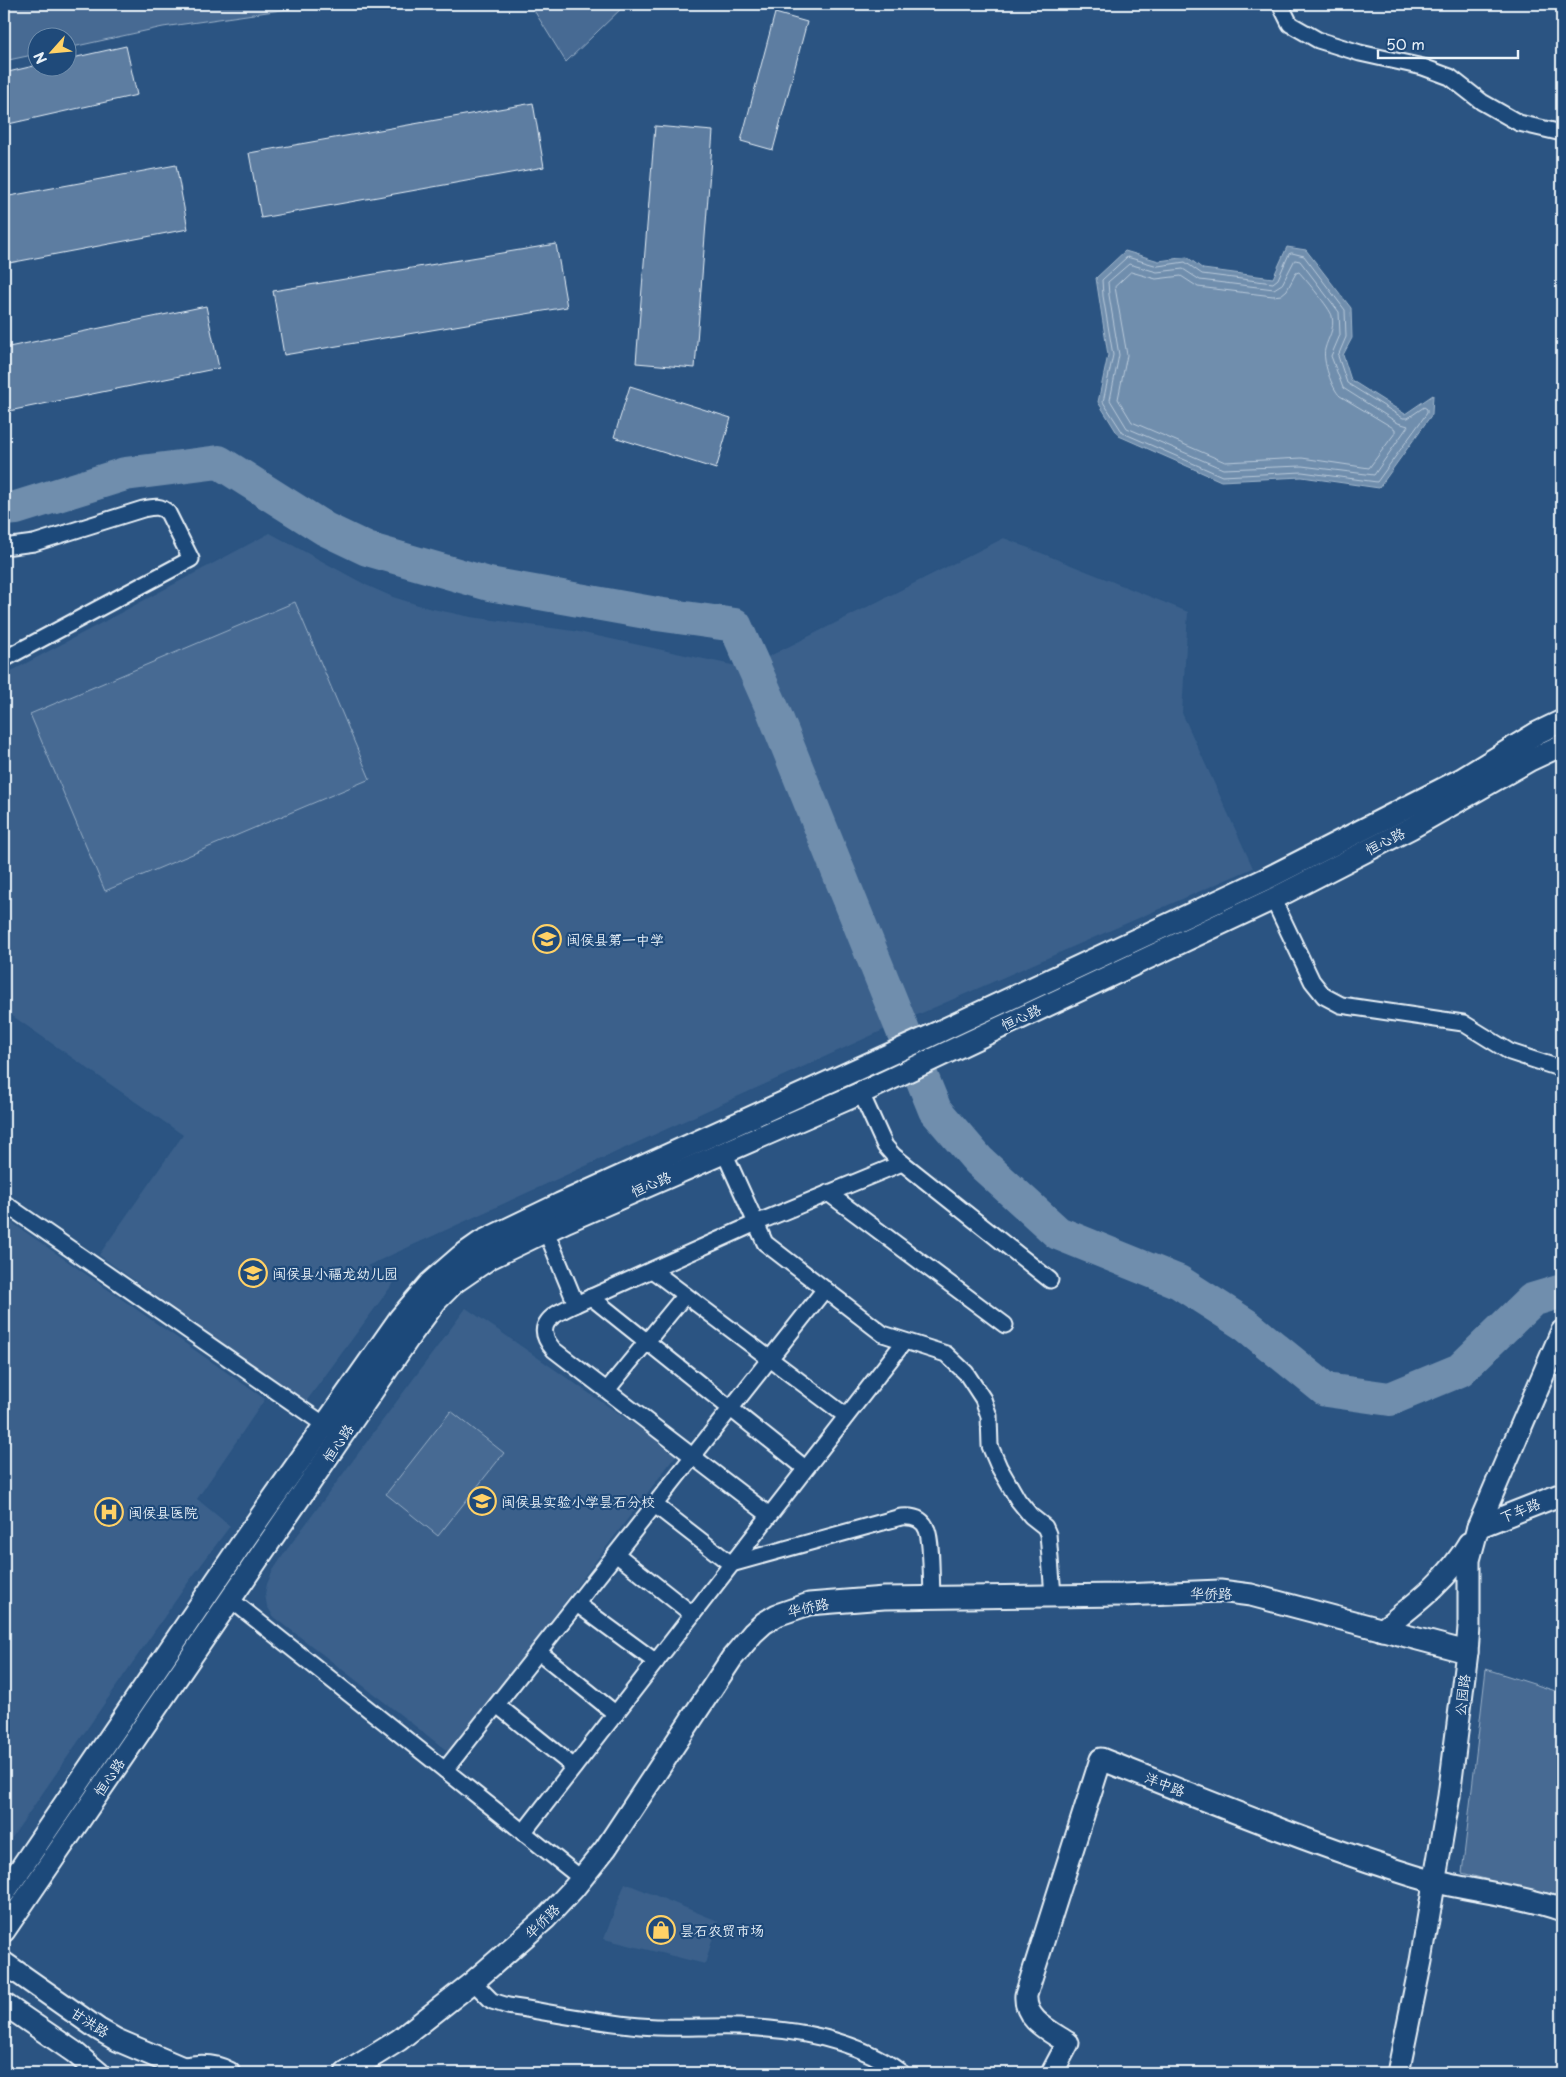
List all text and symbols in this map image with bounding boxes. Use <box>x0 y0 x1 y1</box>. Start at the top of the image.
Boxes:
north arrow <box>28 28 78 78</box>
scale bar <box>1378 28 1518 60</box>
text: 50 m <box>1386 32 1425 55</box>
text: N <box>28 48 52 68</box>
street label: 恒心路 <box>1362 822 1408 860</box>
school or university icon: 闽侯县第一中学 <box>532 924 562 954</box>
place label: 闽侯县第一中学 <box>566 929 664 950</box>
street label: 恒心路 <box>998 999 1044 1035</box>
street label: 恒心路 <box>628 1166 674 1202</box>
school or university icon: 闽侯县小福龙幼儿园 <box>238 1258 268 1288</box>
place label: 闽侯县小福龙幼儿园 <box>272 1263 398 1284</box>
street label: 恒心路 <box>318 1420 358 1466</box>
school or university icon: 闽侯县实验小学昙石分校 <box>467 1486 497 1516</box>
place label: 闽侯县实验小学昙石分校 <box>501 1491 655 1512</box>
street label: 下车路 <box>1497 1492 1543 1528</box>
hospital icon: 闽侯县医院 <box>94 1497 124 1527</box>
place label: 闽侯县医院 <box>128 1502 198 1523</box>
street label: 华侨路 <box>1190 1582 1232 1604</box>
street label: 华侨路 <box>785 1592 831 1622</box>
street label: 公园路 <box>1449 1673 1475 1717</box>
street label: 恒心路 <box>89 1754 129 1800</box>
street label: 洋中路 <box>1142 1767 1188 1801</box>
street label: 华侨路 <box>520 1899 564 1943</box>
shop icon: 昙石农贸市场 <box>646 1915 676 1945</box>
place label: 昙石农贸市场 <box>680 1920 764 1941</box>
street label: 甘洪路 <box>67 2002 113 2042</box>

